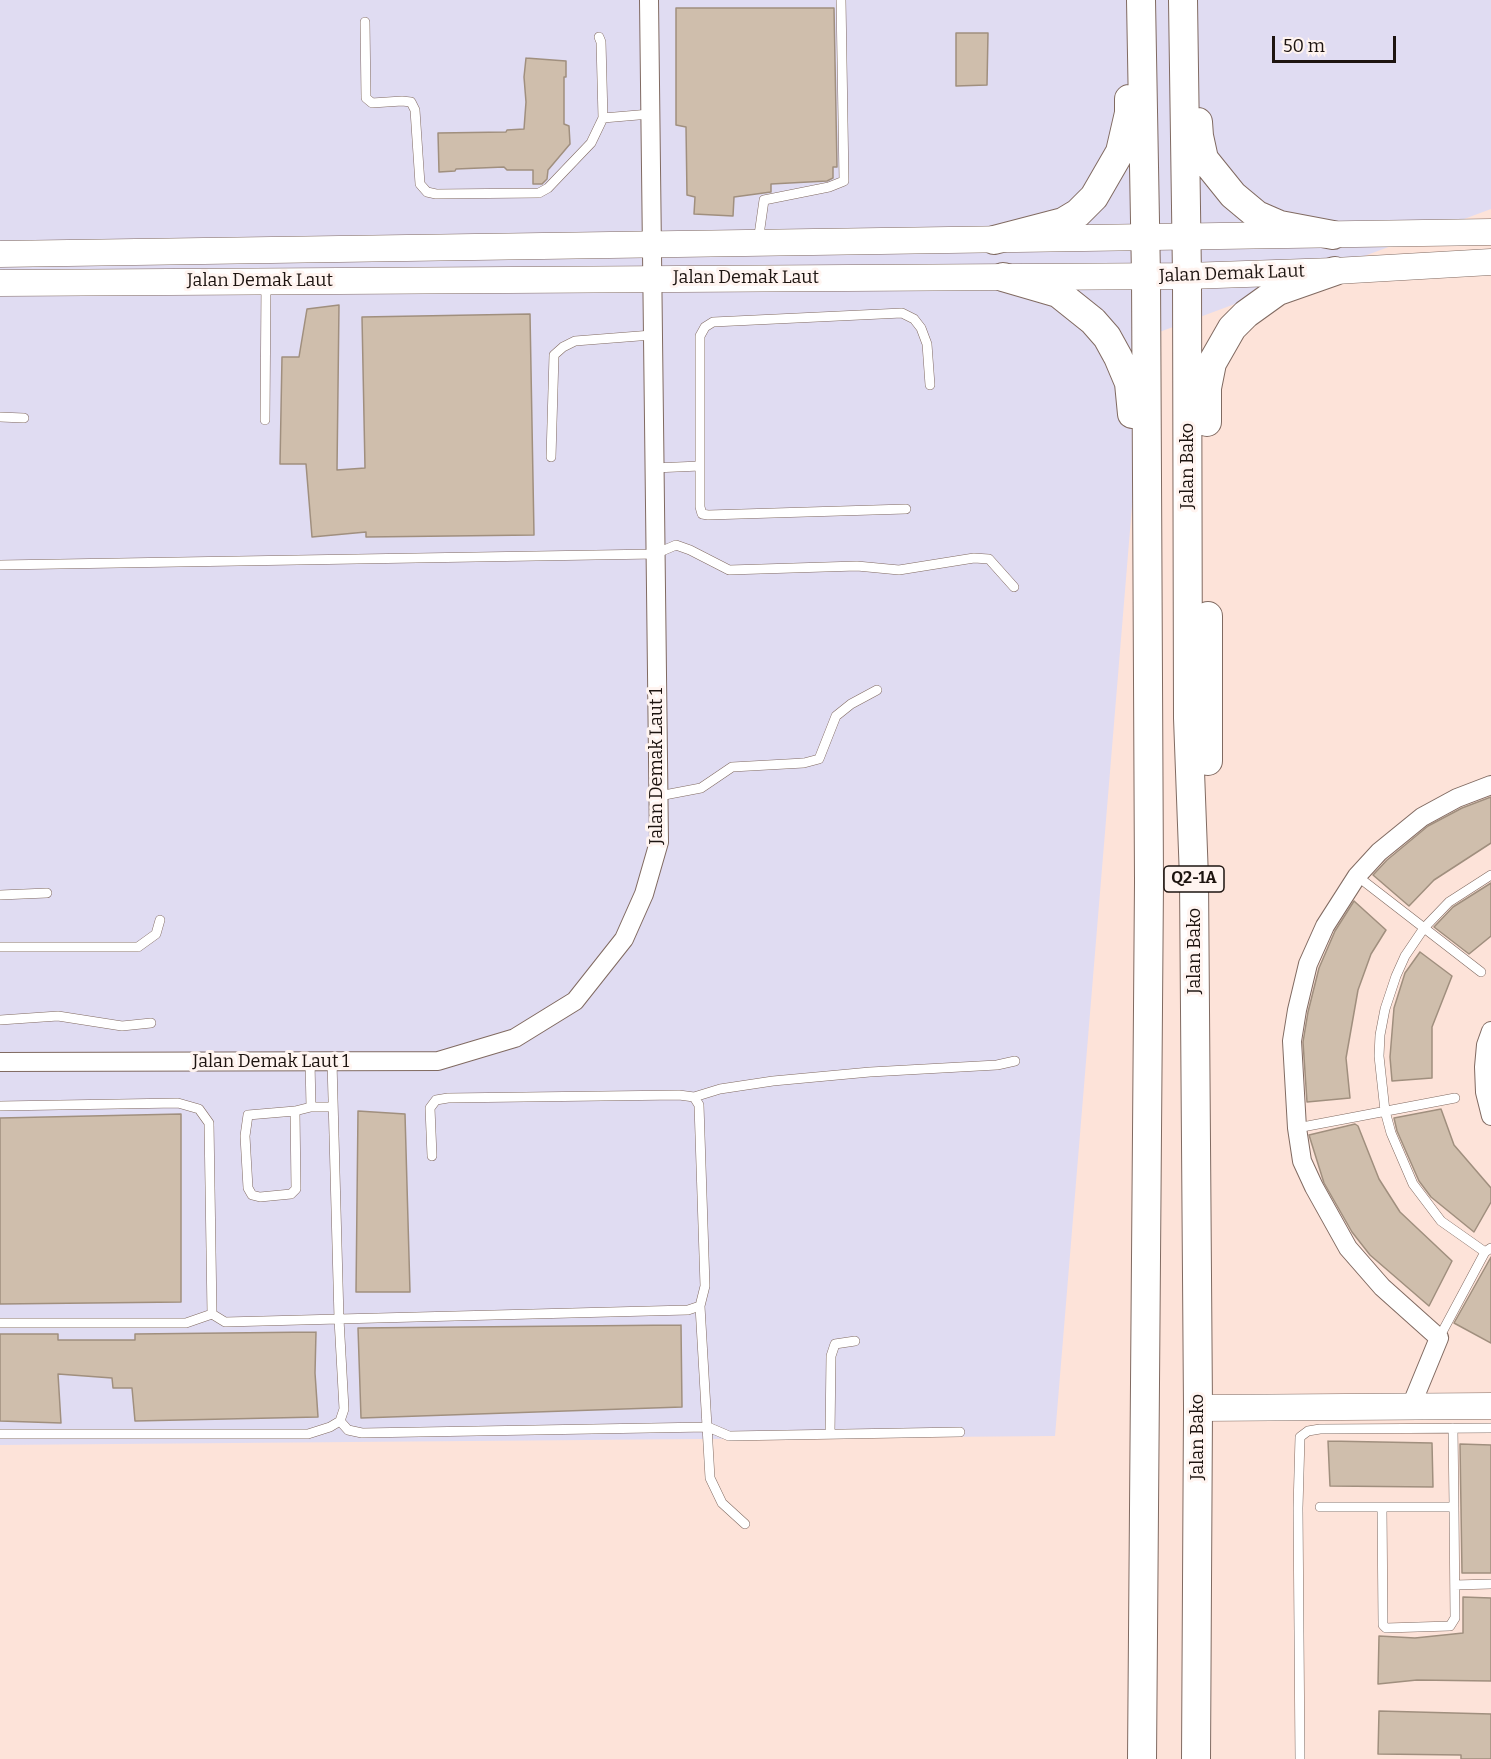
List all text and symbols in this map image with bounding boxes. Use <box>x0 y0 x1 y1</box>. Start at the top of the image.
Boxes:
scale bar <box>1275 24 1400 62</box>
text: 50 m <box>1283 35 1325 57</box>
street label: Jalan Demak Laut <box>1159 261 1305 287</box>
street label: Jalan Demak Laut <box>673 267 819 289</box>
street label: Jalan Demak Laut <box>187 270 333 292</box>
street label: Jalan Bako <box>1177 423 1199 509</box>
street label: Jalan Demak Laut 1 <box>646 688 668 844</box>
road number: Q2-1A <box>1164 866 1224 892</box>
street label: Jalan Bako <box>1184 908 1206 994</box>
street label: Jalan Demak Laut 1 <box>193 1051 349 1073</box>
street label: Jalan Bako <box>1187 1394 1209 1480</box>

